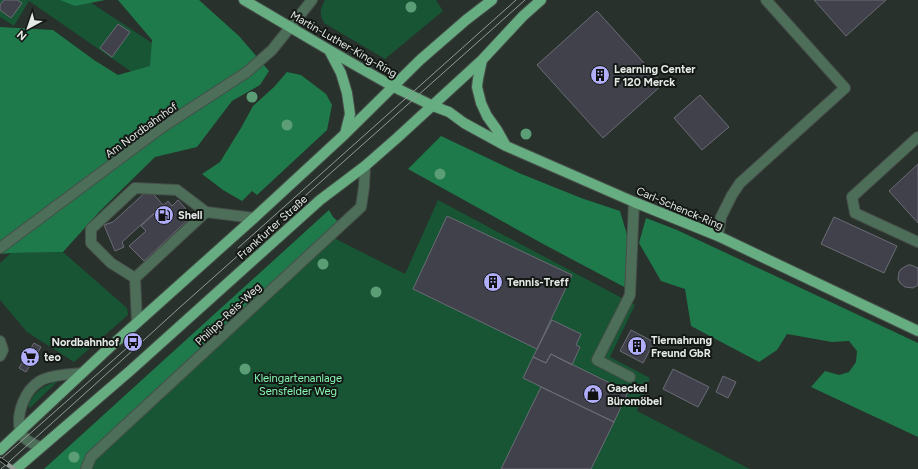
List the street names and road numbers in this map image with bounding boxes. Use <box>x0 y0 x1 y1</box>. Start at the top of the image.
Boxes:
street label: Martin-Luther-King-Ring <box>288 9 399 80</box>
street label: Am Nordbahnhof <box>103 99 180 161</box>
street label: Carl-Schenck-Ring <box>634 184 725 233</box>
street label: Frankfurter Straße <box>235 193 310 262</box>
street label: Philipp-Reis-Weg <box>193 281 264 348</box>

